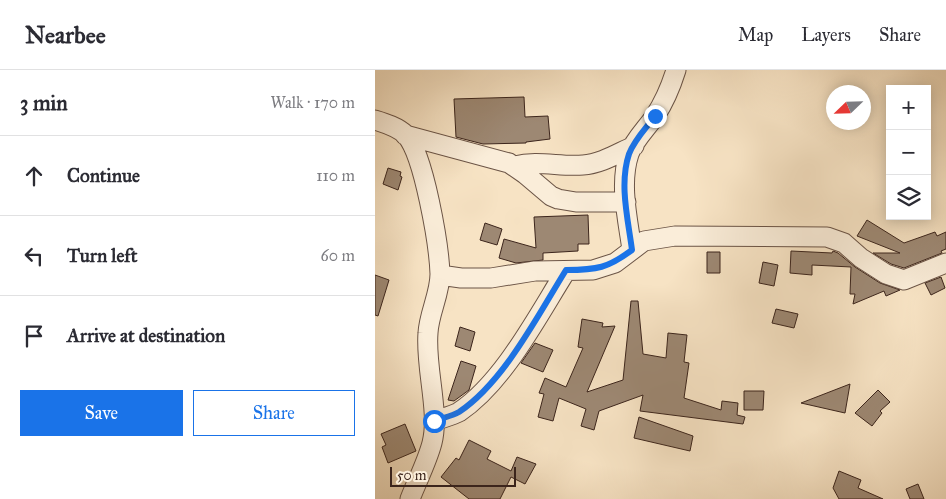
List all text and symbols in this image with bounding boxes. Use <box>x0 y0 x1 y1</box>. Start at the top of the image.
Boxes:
text: Nearbee <box>25 20 106 50</box>
text: Map <box>738 24 773 46</box>
text: Layers <box>801 24 851 46</box>
text: Share <box>879 24 921 46</box>
north arrow <box>826 85 871 130</box>
map controls <box>886 85 931 220</box>
button: + <box>886 85 931 130</box>
text: 3 min <box>20 90 68 116</box>
text: Walk · 170 m <box>271 93 355 112</box>
route end <box>644 105 667 128</box>
button: − <box>886 130 931 175</box>
icon: ahead <box>20 162 48 190</box>
text: Continue <box>67 164 140 187</box>
text: 110 m <box>316 166 355 185</box>
button: layers <box>886 175 931 220</box>
icon: left <box>20 242 48 270</box>
text: Turn left <box>67 244 137 267</box>
text: 60 m <box>321 246 355 265</box>
icon: arrive <box>20 322 48 350</box>
text: Arrive at destination <box>67 324 225 347</box>
button: Save <box>20 390 183 436</box>
button: Share <box>193 390 355 436</box>
route start <box>423 410 446 433</box>
scale bar <box>390 464 516 487</box>
text: 50 m <box>397 467 426 484</box>

